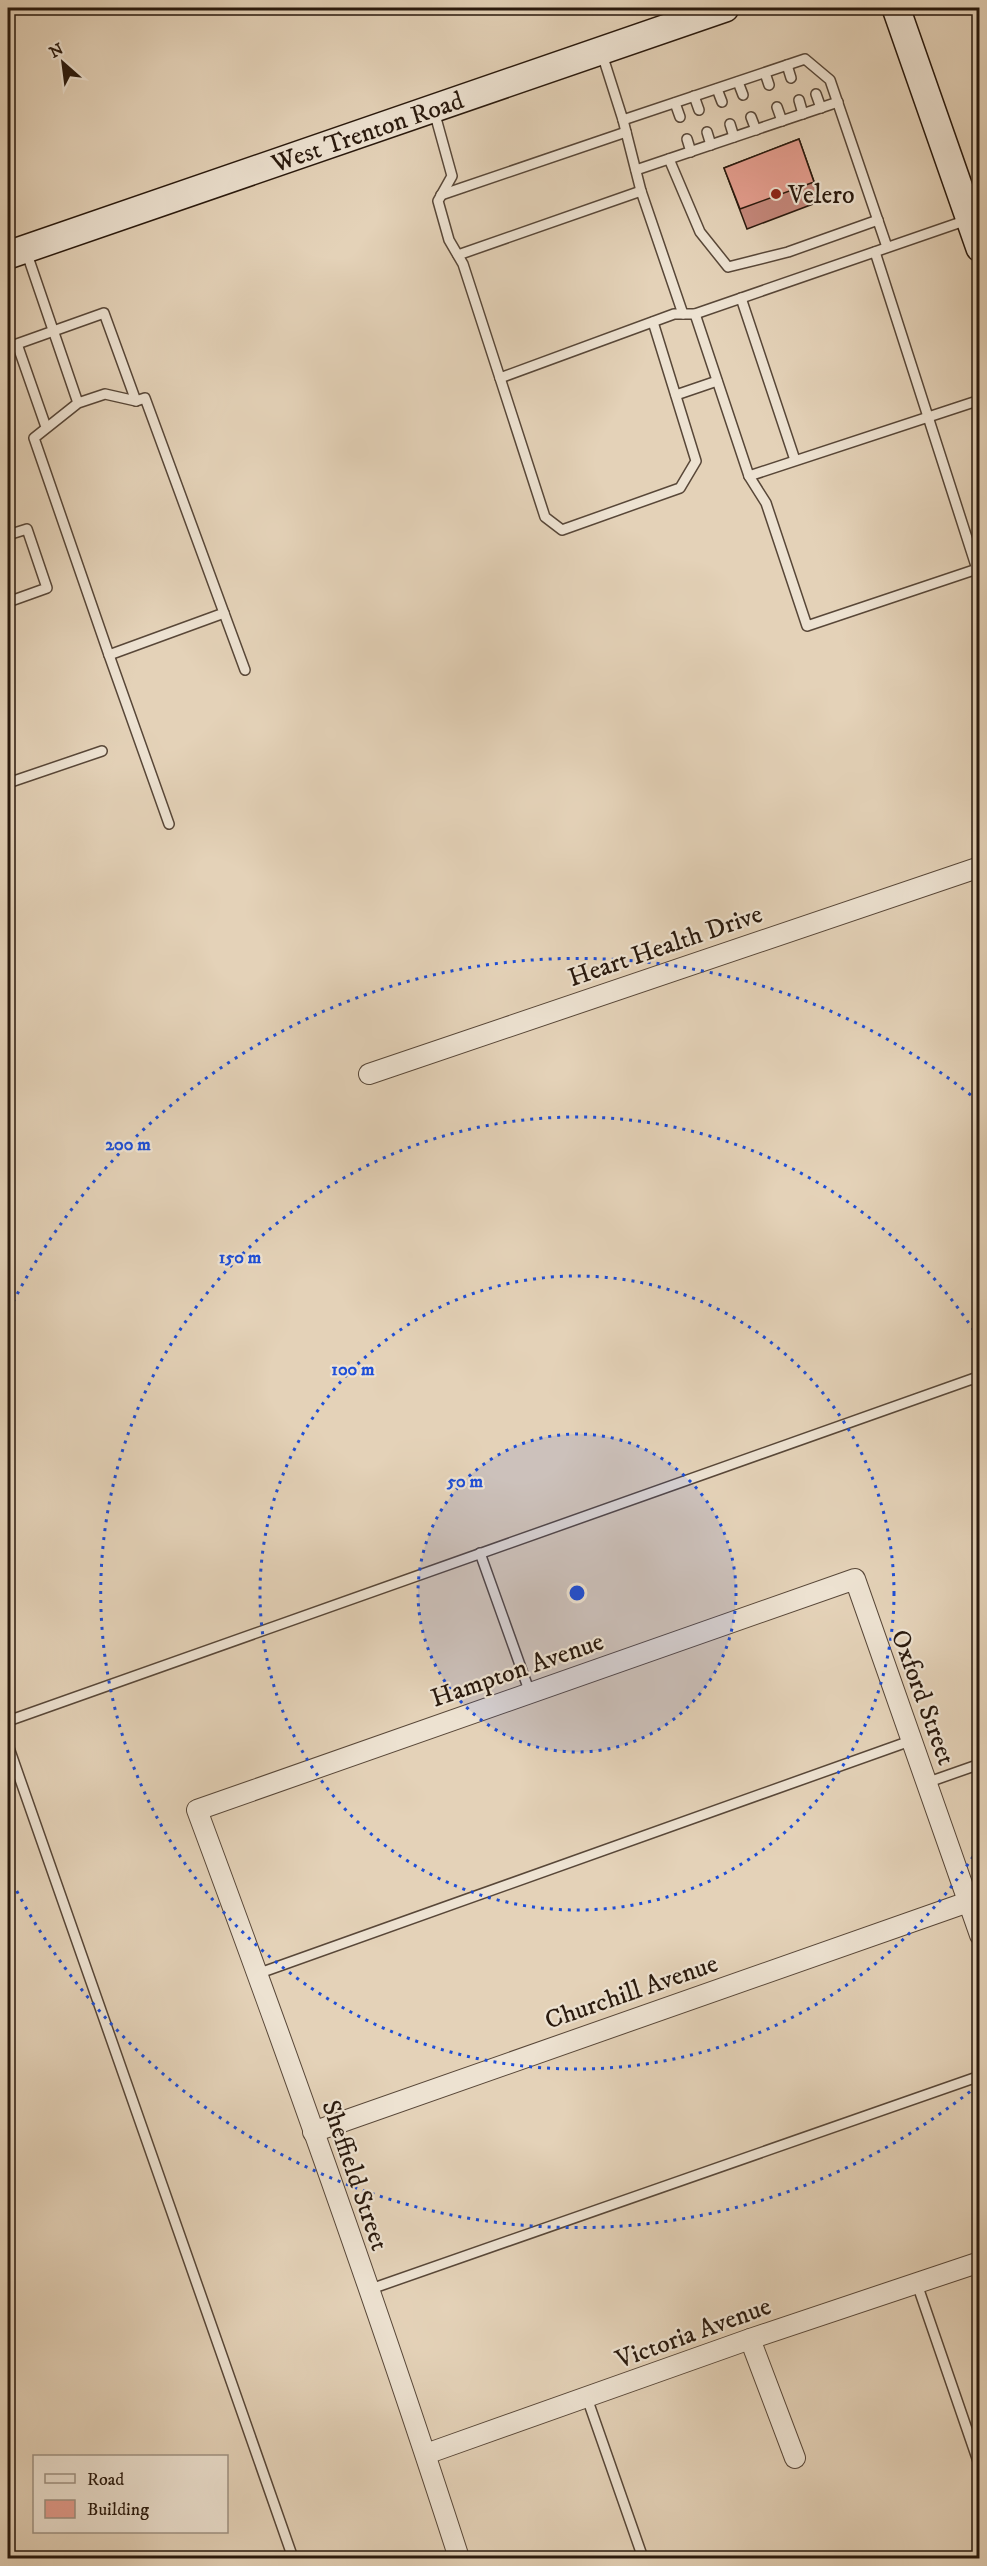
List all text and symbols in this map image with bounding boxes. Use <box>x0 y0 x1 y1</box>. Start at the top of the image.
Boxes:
north arrow <box>33 33 93 93</box>
text: N <box>46 39 67 63</box>
street label: West Trenton Road <box>266 84 468 181</box>
place label: Velero <box>787 179 855 212</box>
marker: Velero <box>769 187 783 201</box>
street label: Heart Health Drive <box>564 898 767 995</box>
text: 200 m <box>105 1134 151 1156</box>
text: 150 m <box>219 1247 262 1269</box>
text: 100 m <box>331 1359 375 1381</box>
text: 50 m <box>446 1471 483 1493</box>
centre of rings <box>567 1583 587 1603</box>
street label: Hampton Avenue <box>427 1625 608 1715</box>
street label: Oxford Street <box>883 1625 962 1770</box>
street label: Churchill Avenue <box>541 1947 722 2037</box>
street label: Sheffield Street <box>313 2096 396 2255</box>
street label: Victoria Avenue <box>610 2290 776 2377</box>
legend <box>33 2455 228 2533</box>
text: Road <box>87 2469 124 2491</box>
text: Building <box>87 2499 149 2521</box>

